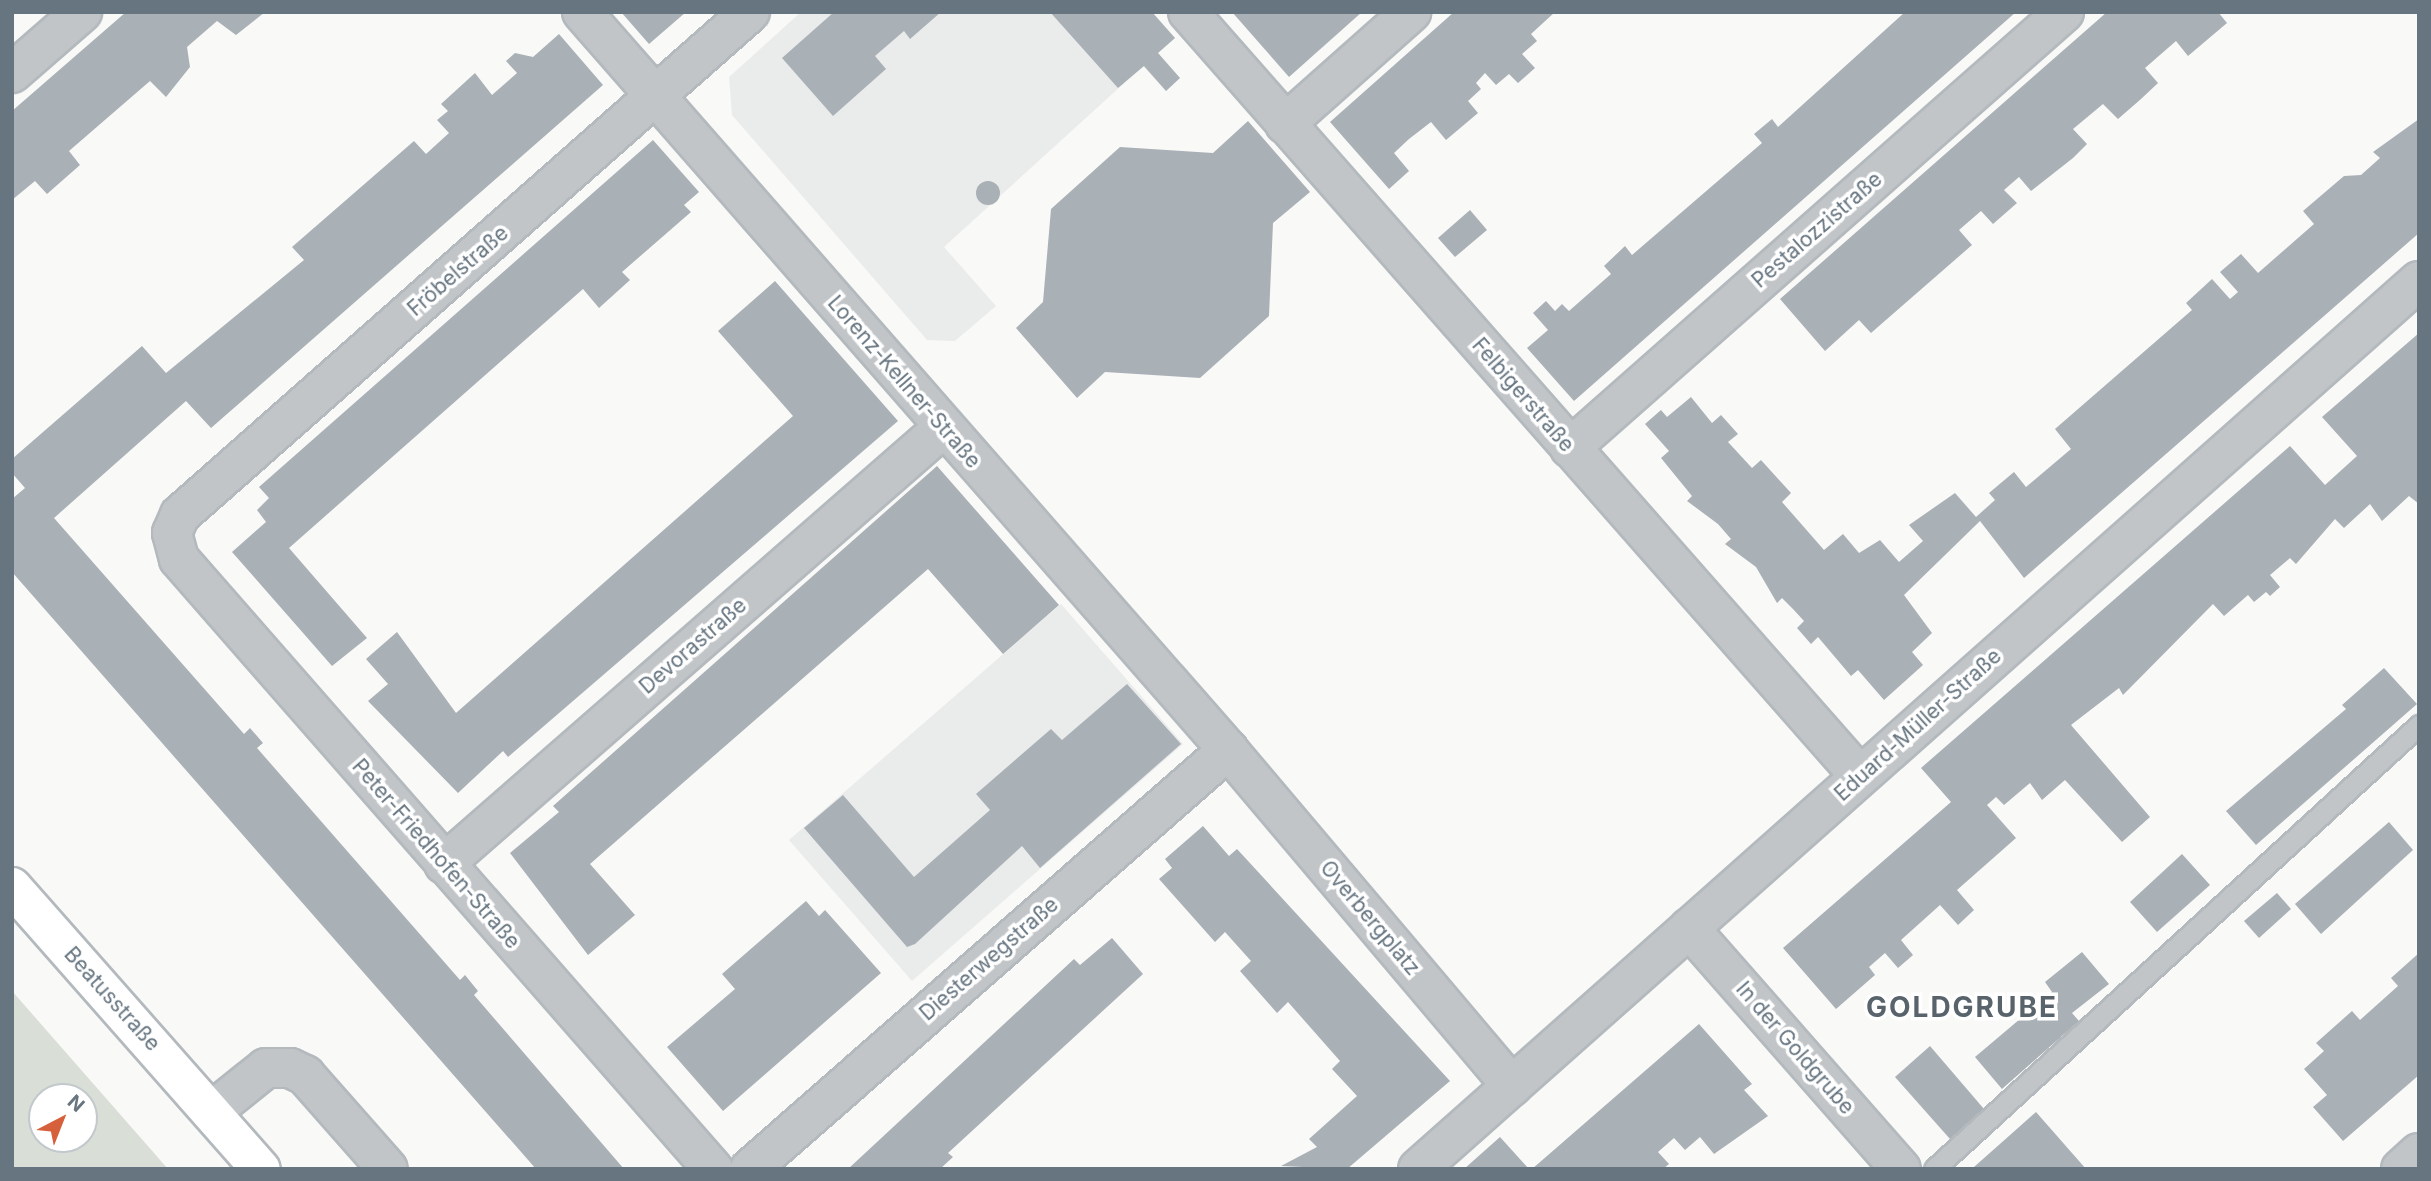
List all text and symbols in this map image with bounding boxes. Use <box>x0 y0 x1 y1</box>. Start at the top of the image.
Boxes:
street label: Pestalozzistraße <box>1747 167 1887 293</box>
street label: Fröbelstraße <box>403 221 513 321</box>
street label: Lorenz-Kellner-Straße <box>822 291 986 473</box>
street label: Felbigerstraße <box>1467 333 1579 457</box>
street label: Devorastraße <box>634 593 752 699</box>
street label: Eduard-Müller-Straße <box>1829 644 2007 806</box>
street label: Peter-Friedhofen-Straße <box>347 754 525 954</box>
street label: Overbergplatz <box>1315 856 1425 980</box>
street label: Diesterwegstraße <box>915 892 1063 1026</box>
street label: Beatusstraße <box>59 942 165 1056</box>
street label: In der Goldgrube <box>1731 977 1859 1119</box>
district label: GOLDGRUBE <box>1867 990 2057 1024</box>
north arrow <box>28 1083 98 1153</box>
text: N <box>63 1090 89 1117</box>

